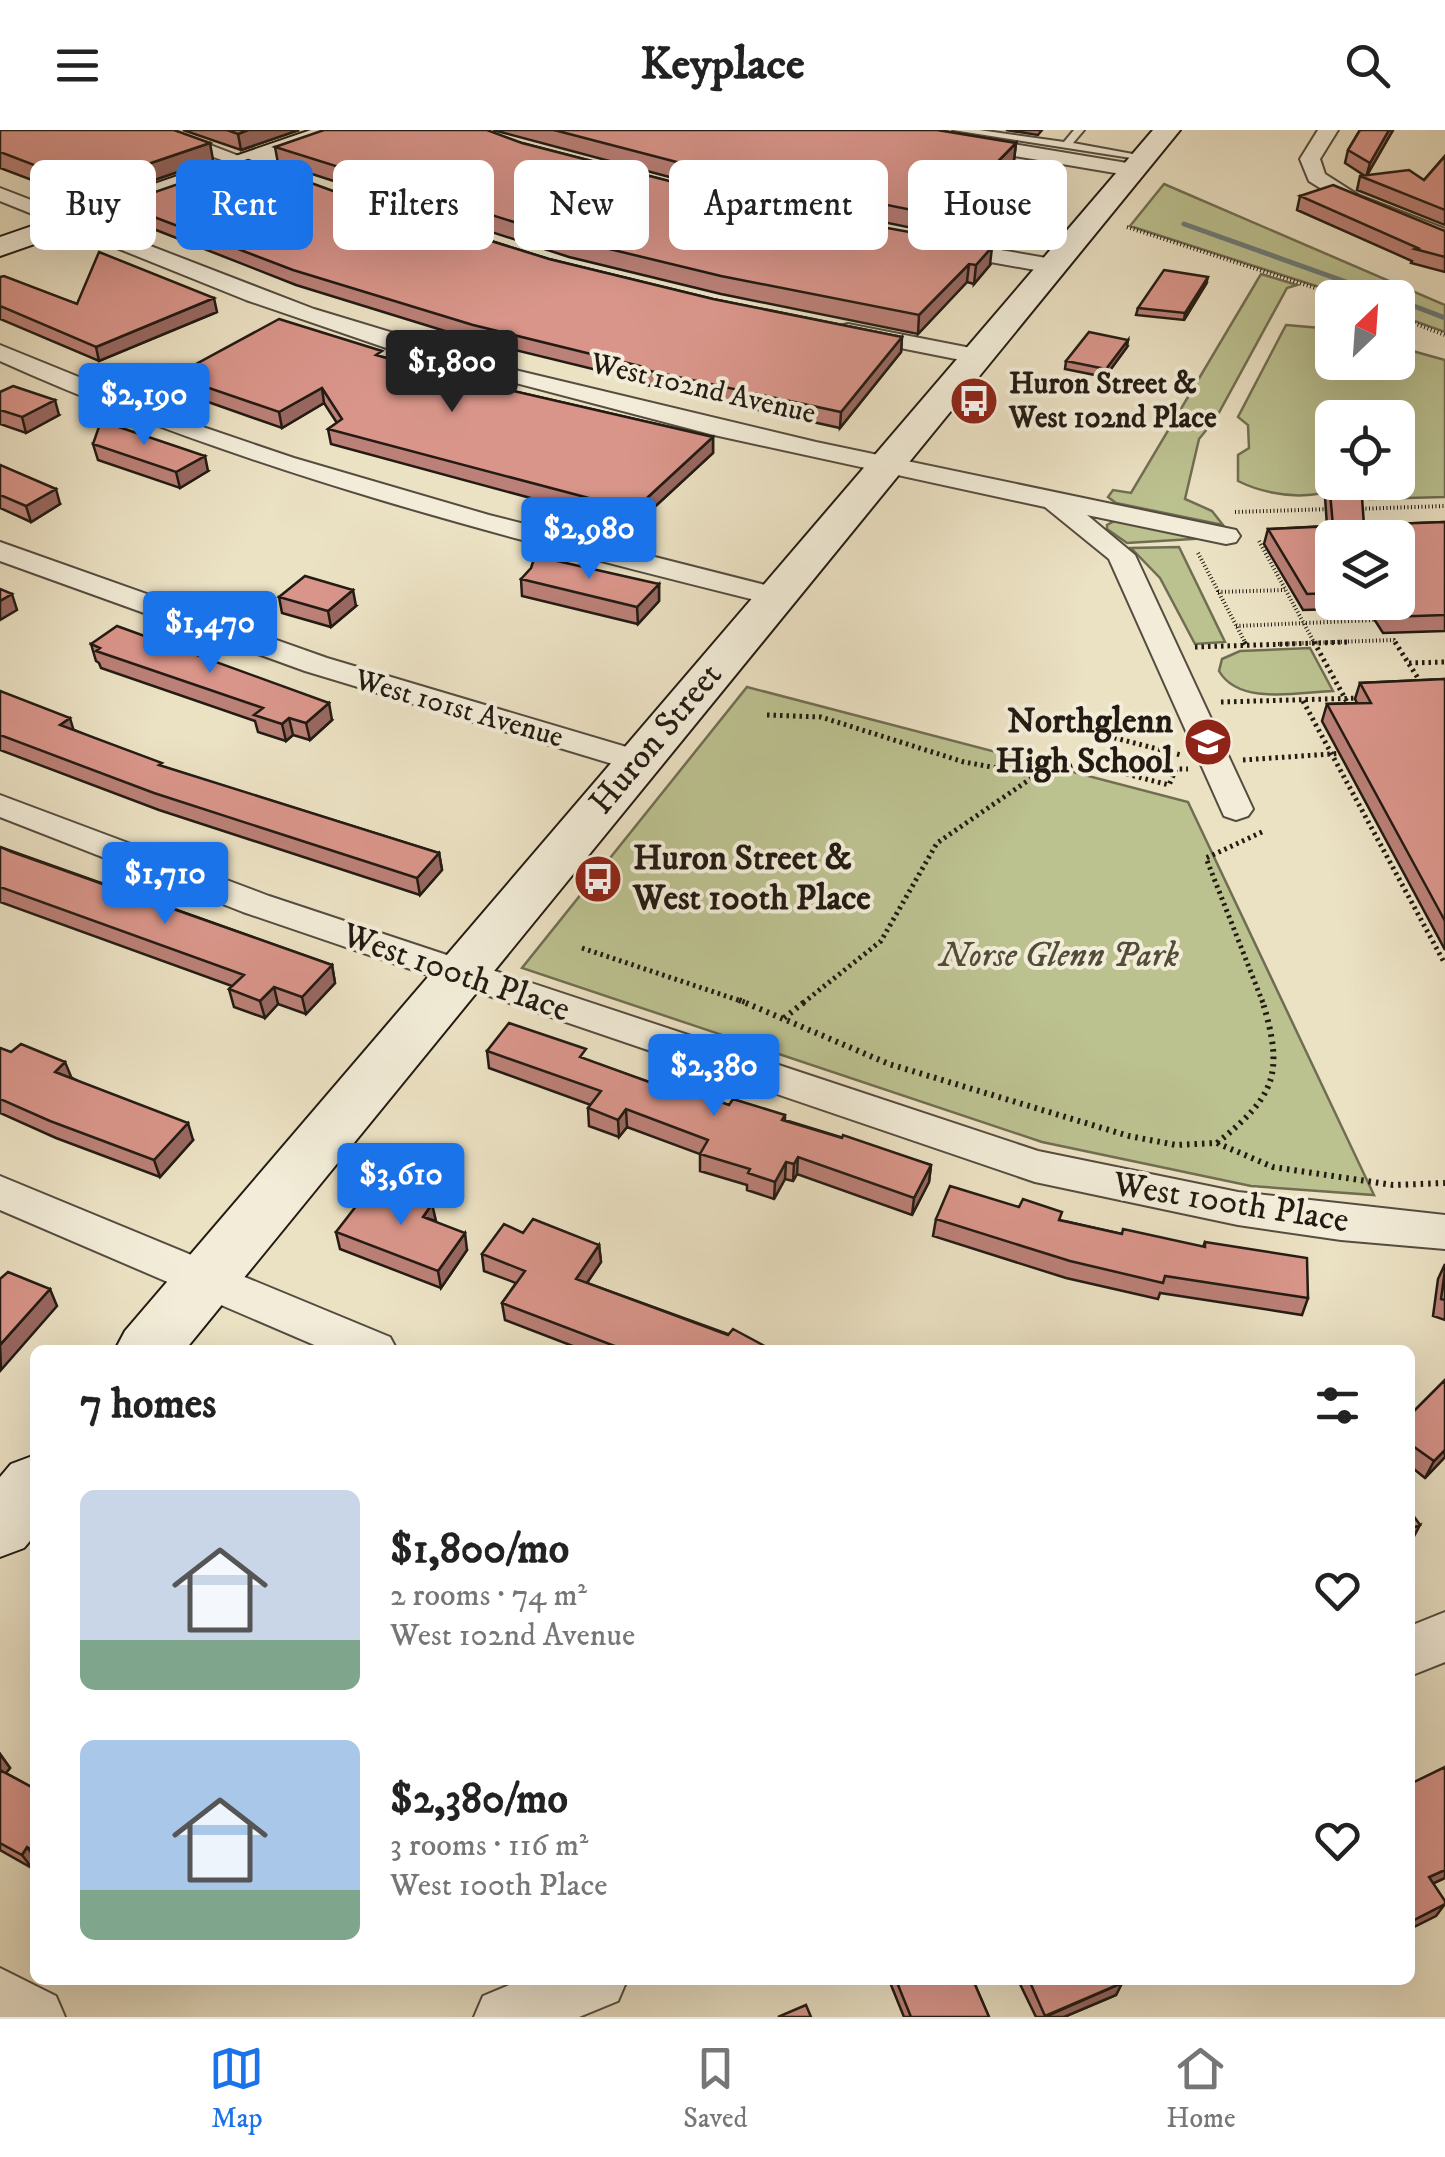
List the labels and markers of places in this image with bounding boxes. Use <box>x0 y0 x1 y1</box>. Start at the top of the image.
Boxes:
pin: $1,800 <box>371 330 533 415</box>
pin: $2,190 <box>63 363 225 448</box>
place label: Huron Street & West 102nd Place <box>1008 366 1217 437</box>
bus stop icon: Huron Street & West 102nd Place <box>948 375 1000 427</box>
pin: $2,980 <box>508 497 670 582</box>
pin: $1,470 <box>129 591 291 676</box>
place label: Northglenn High School <box>996 700 1174 784</box>
school or university icon: Northglenn High School <box>1182 716 1234 768</box>
place label: Huron Street & West 100th Place <box>632 837 871 921</box>
pin: $1,710 <box>84 842 246 927</box>
bus stop icon: Huron Street & West 100th Place <box>572 853 624 905</box>
pin: $2,380 <box>633 1034 795 1119</box>
pin: $3,610 <box>320 1143 482 1228</box>

